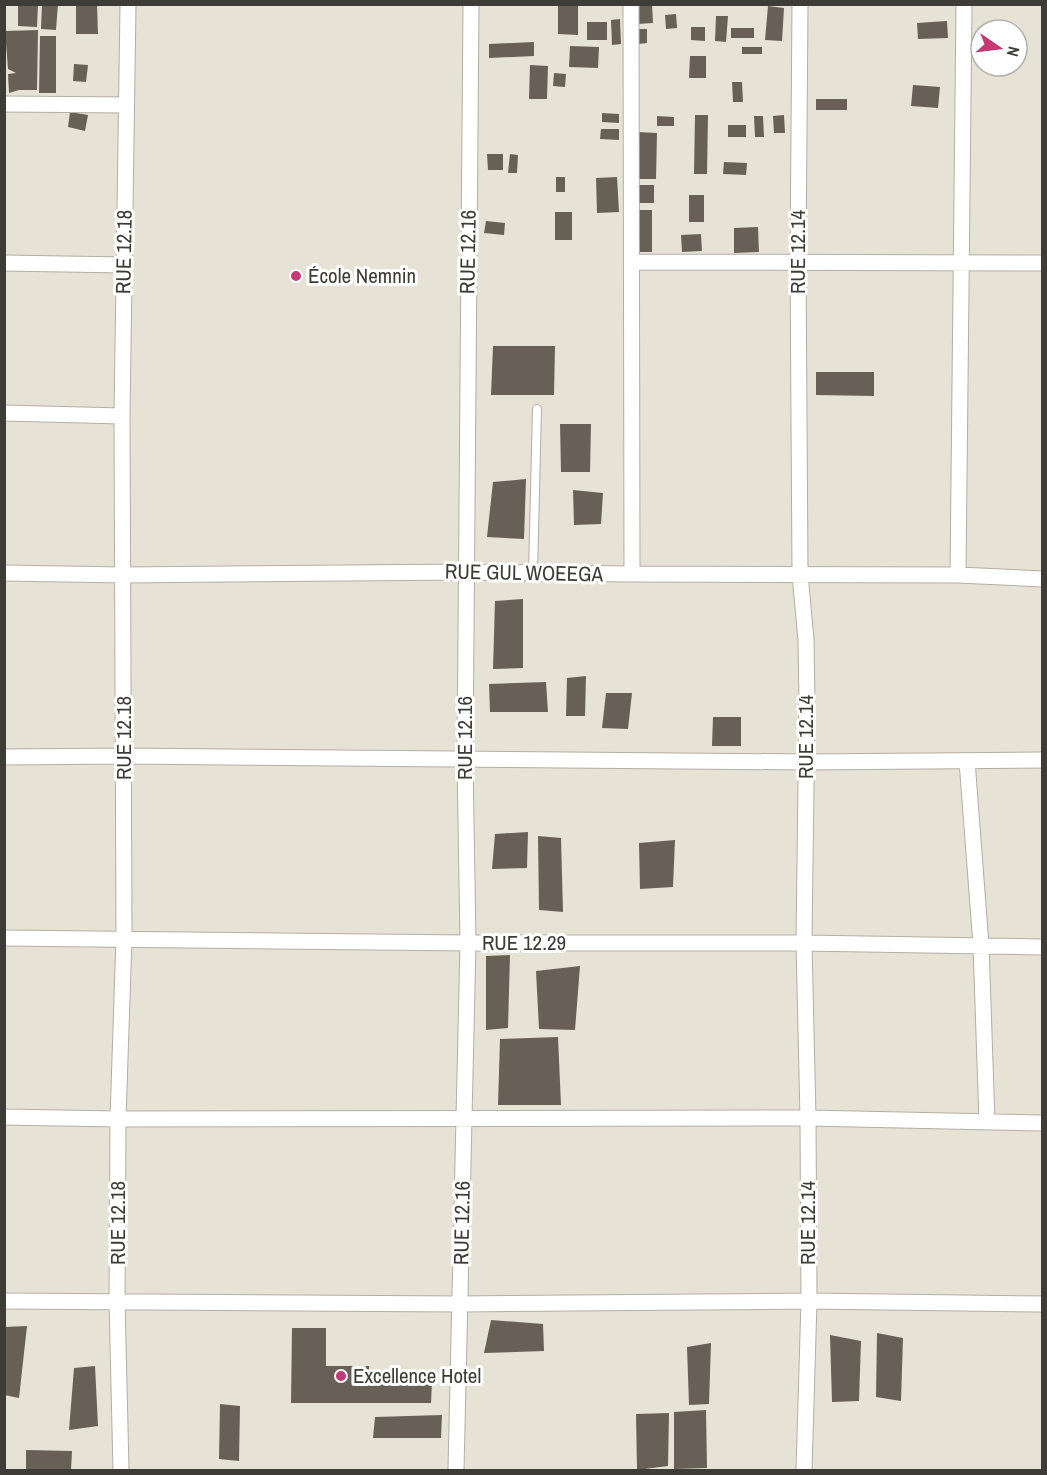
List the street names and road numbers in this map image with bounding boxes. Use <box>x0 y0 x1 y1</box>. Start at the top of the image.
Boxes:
street label: RUE 12.14 <box>783 209 812 294</box>
street label: RUE 12.18 <box>108 210 139 294</box>
street label: RUE 12.16 <box>452 210 483 294</box>
street label: RUE GUL WOEEGA <box>445 557 604 588</box>
street label: RUE 12.14 <box>791 694 820 779</box>
street label: RUE 12.18 <box>109 696 138 780</box>
street label: RUE 12.16 <box>450 696 479 780</box>
street label: RUE 12.29 <box>482 928 566 957</box>
street label: RUE 12.14 <box>793 1180 822 1265</box>
street label: RUE 12.18 <box>103 1181 132 1265</box>
street label: RUE 12.16 <box>446 1181 477 1265</box>

